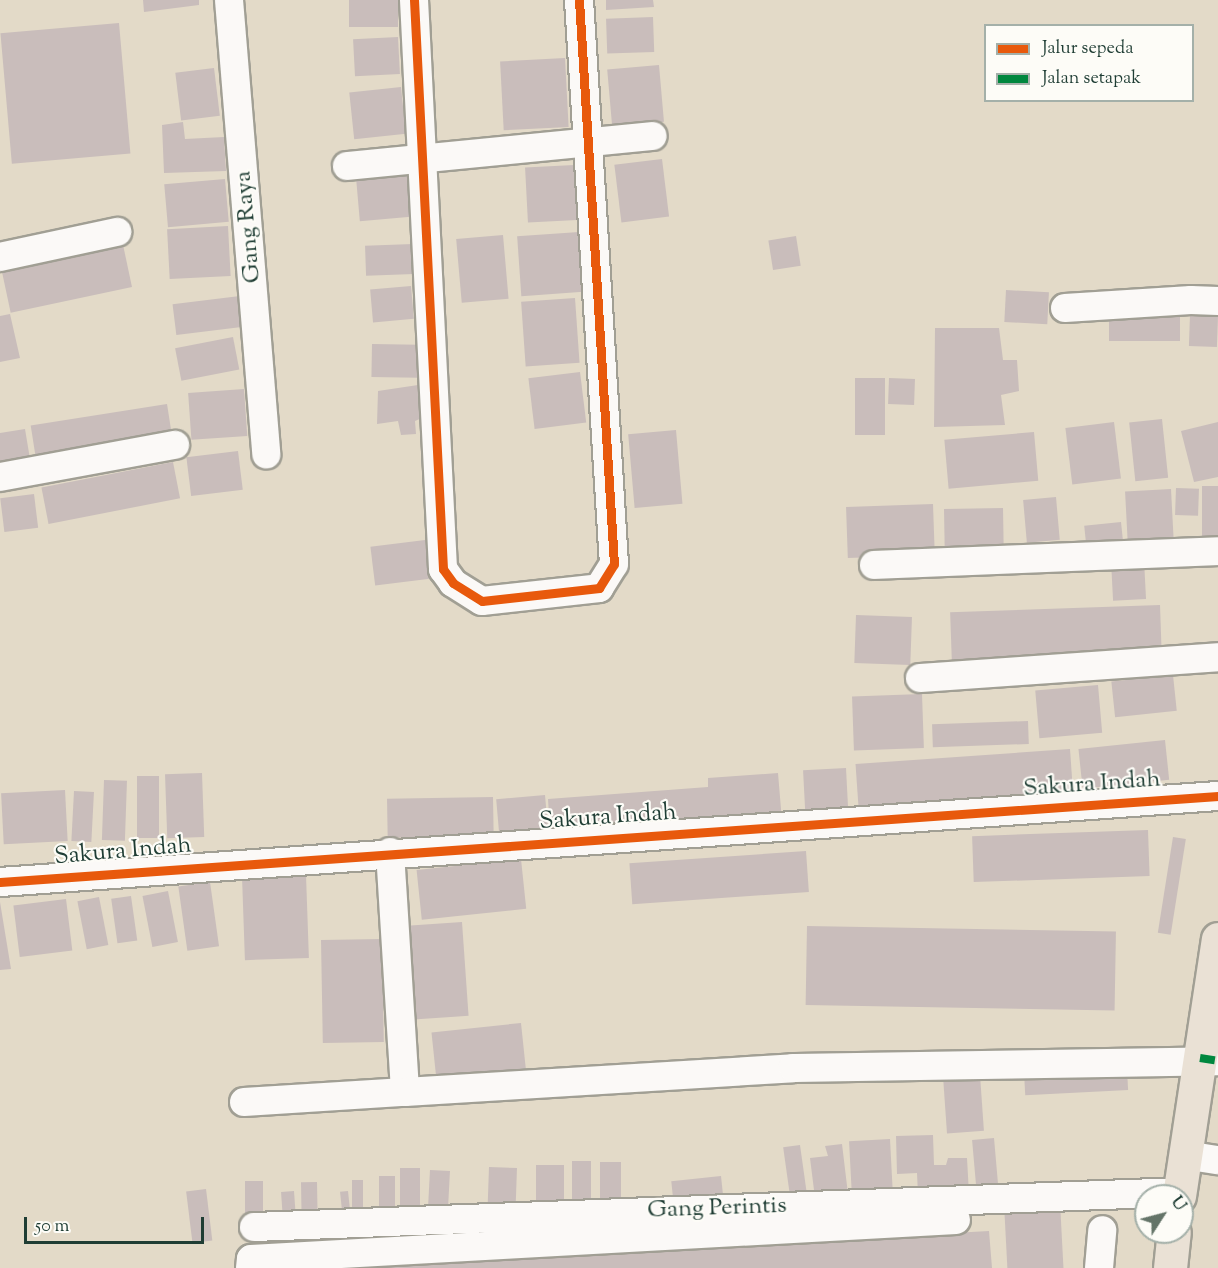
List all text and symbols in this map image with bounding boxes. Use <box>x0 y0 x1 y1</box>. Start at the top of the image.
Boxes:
legend <box>984 24 1194 102</box>
text: Jalur sepeda <box>1042 36 1133 62</box>
text: Jalan setapak <box>1042 66 1141 92</box>
street label: Gang Raya <box>230 170 268 284</box>
street label: Sakura Indah <box>1022 766 1162 804</box>
street label: Sakura Indah <box>538 799 678 837</box>
street label: Sakura Indah <box>53 832 193 872</box>
north arrow <box>1134 1184 1194 1244</box>
street label: Gang Perintis <box>647 1192 787 1226</box>
text: U <box>1164 1192 1190 1216</box>
scale bar <box>27 1205 207 1243</box>
text: 50 m <box>35 1214 69 1240</box>

